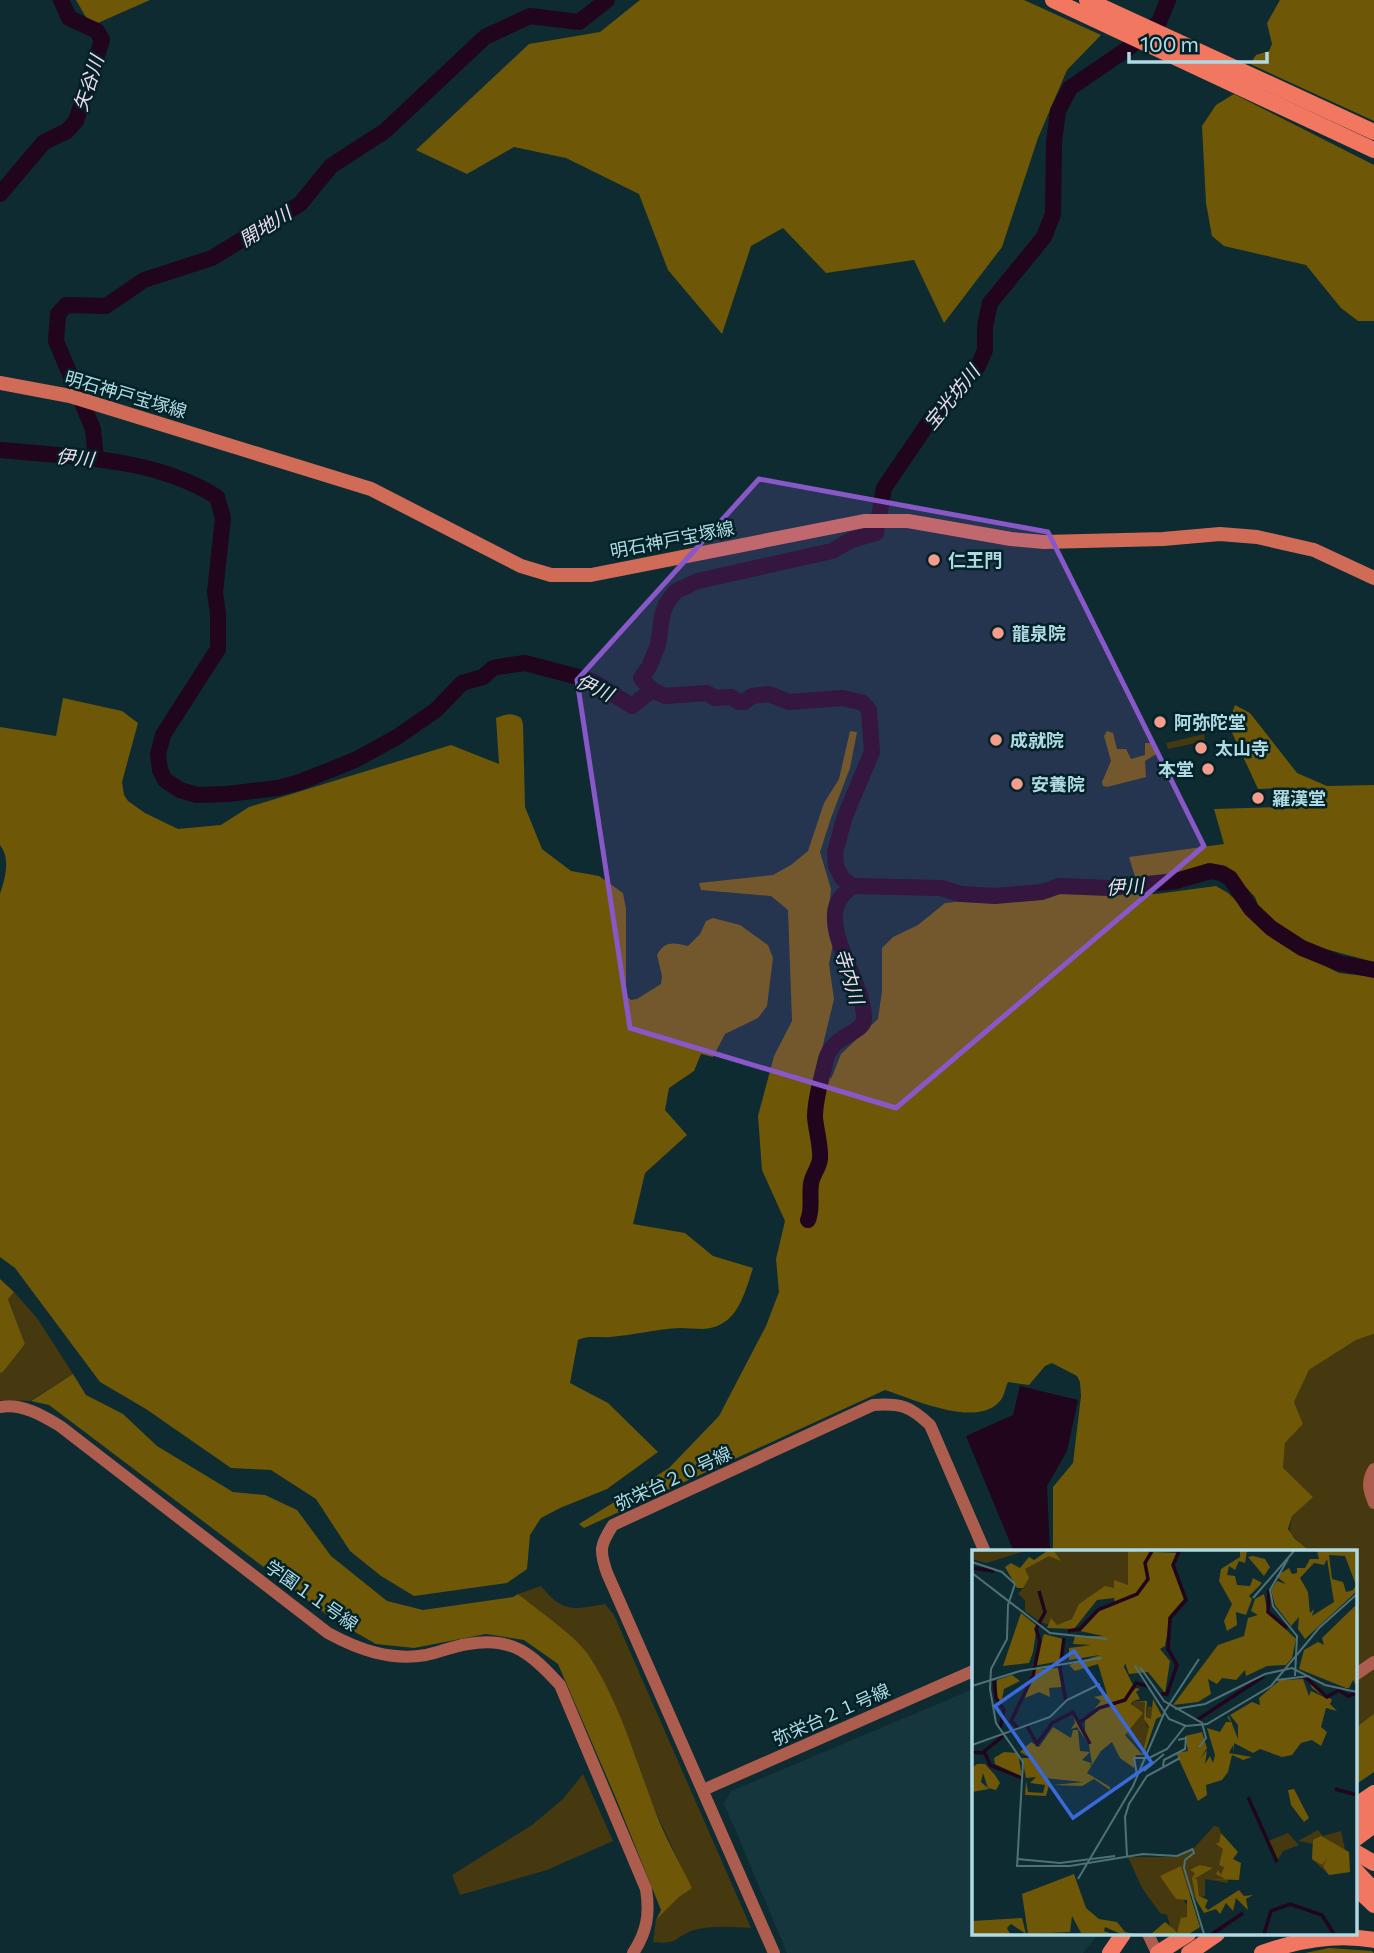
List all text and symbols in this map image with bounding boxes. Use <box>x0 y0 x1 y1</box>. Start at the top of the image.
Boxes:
scale bar <box>1129 21 1267 65</box>
text: 100 m <box>1140 31 1199 56</box>
water label: 矢谷川 <box>68 50 108 114</box>
water label: 開地川 <box>235 200 297 251</box>
water label: 宝光坊川 <box>918 359 985 434</box>
street label: 明石神戸宝塚線 <box>62 366 190 422</box>
water label: 伊川 <box>55 444 97 471</box>
street label: 明石神戸宝塚線 <box>608 516 736 562</box>
place label: 仁王門 <box>948 549 1002 571</box>
marker: 仁王門 <box>926 552 942 568</box>
place label: 龍泉院 <box>1012 622 1066 644</box>
marker: 龍泉院 <box>990 625 1006 641</box>
water label: 伊川 <box>573 669 619 706</box>
place label: 阿弥陀堂 <box>1174 711 1246 733</box>
marker: 阿弥陀堂 <box>1152 714 1168 730</box>
place label: 成就院 <box>1010 729 1064 751</box>
marker: 成就院 <box>988 732 1004 748</box>
place label: 太山寺 <box>1215 737 1269 759</box>
marker: 太山寺 <box>1193 740 1209 756</box>
place label: 本堂 <box>1158 758 1194 780</box>
marker: 本堂 <box>1200 761 1216 777</box>
place label: 安養院 <box>1031 773 1085 795</box>
marker: 安養院 <box>1009 776 1025 792</box>
place label: 羅漢堂 <box>1272 787 1326 809</box>
marker: 羅漢堂 <box>1250 790 1266 806</box>
water label: 伊川 <box>1105 873 1147 899</box>
water label: 寺内川 <box>831 945 870 1009</box>
street label: 弥栄台２０号線 <box>611 1441 735 1515</box>
inset map <box>972 1550 1356 1936</box>
street label: 学園１１号線 <box>261 1555 363 1635</box>
street label: 弥栄台２１号線 <box>769 1678 893 1750</box>

